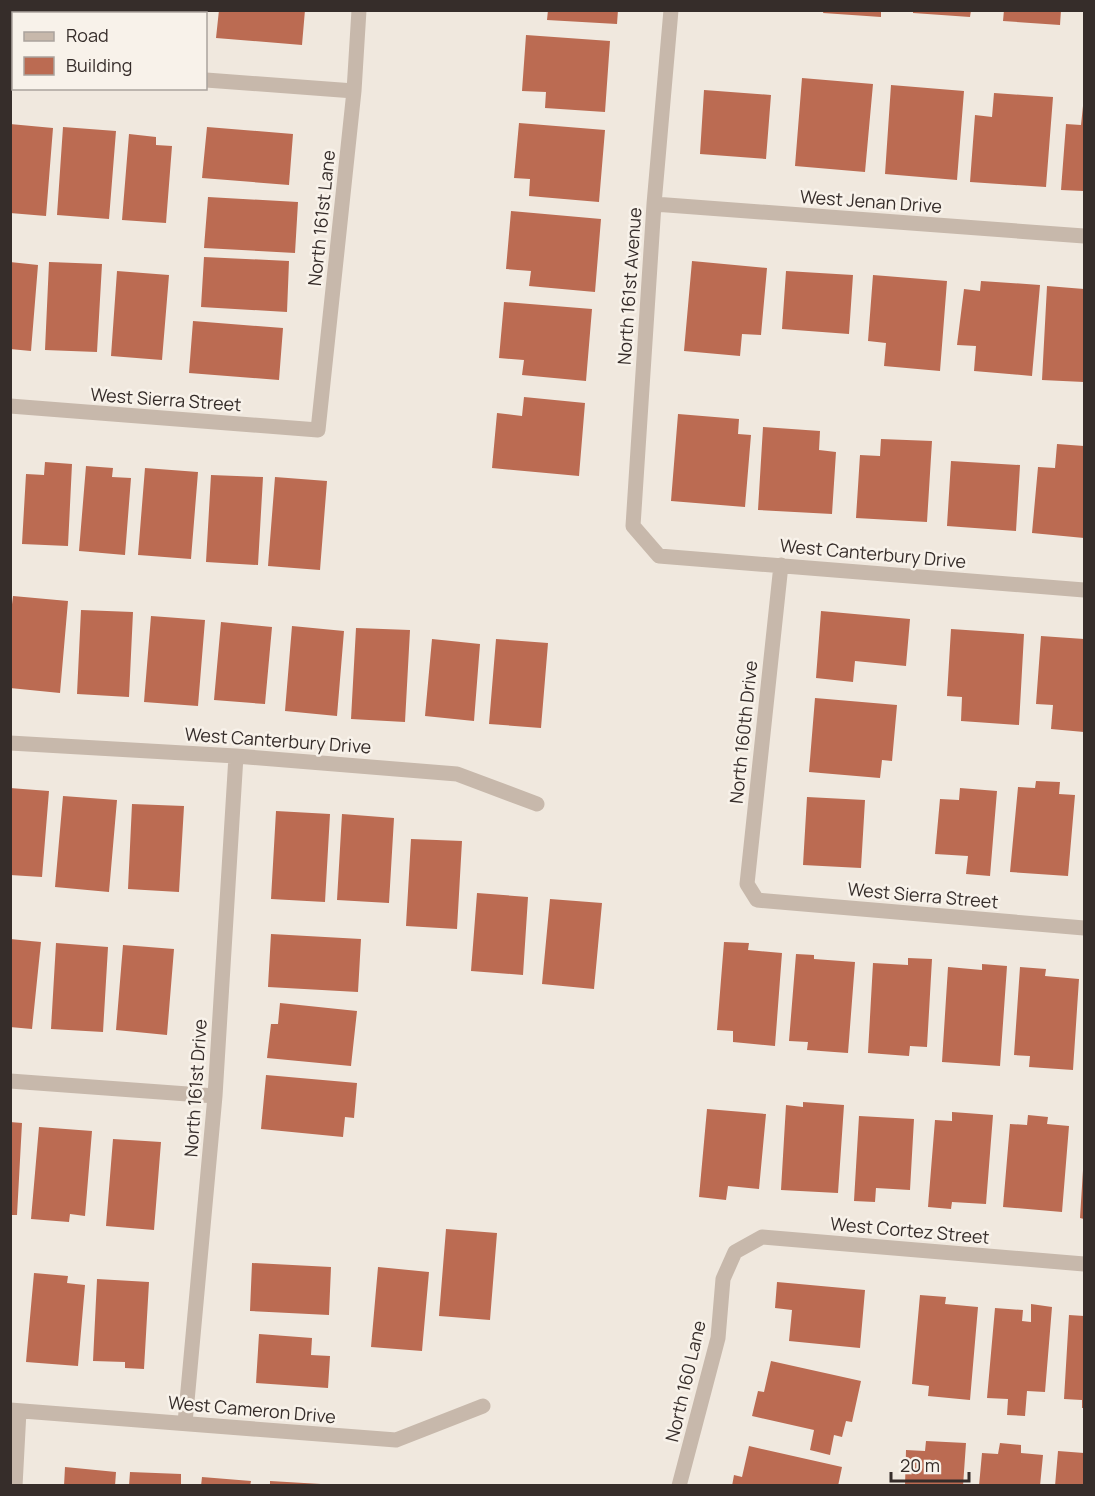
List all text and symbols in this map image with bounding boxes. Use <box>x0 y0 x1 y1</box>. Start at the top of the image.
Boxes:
legend <box>12 12 207 90</box>
text: Road <box>66 23 109 47</box>
text: Building <box>66 53 132 77</box>
street label: North 161st Lane <box>302 149 340 287</box>
street label: West Jenan Drive <box>799 184 943 218</box>
street label: North 161st Avenue <box>612 206 646 366</box>
street label: West Sierra Street <box>90 382 242 416</box>
street label: West Canterbury Drive <box>779 533 967 573</box>
street label: North 160th Drive <box>724 659 762 805</box>
street label: West Canterbury Drive <box>184 722 372 758</box>
street label: West Sierra Street <box>847 876 999 914</box>
street label: North 161st Drive <box>178 1018 212 1158</box>
street label: West Cortez Street <box>829 1211 991 1249</box>
street label: North 160 Lane <box>659 1318 711 1444</box>
street label: West Cameron Drive <box>167 1390 337 1428</box>
scale bar <box>891 1445 969 1483</box>
text: 20 m <box>900 1453 940 1477</box>

